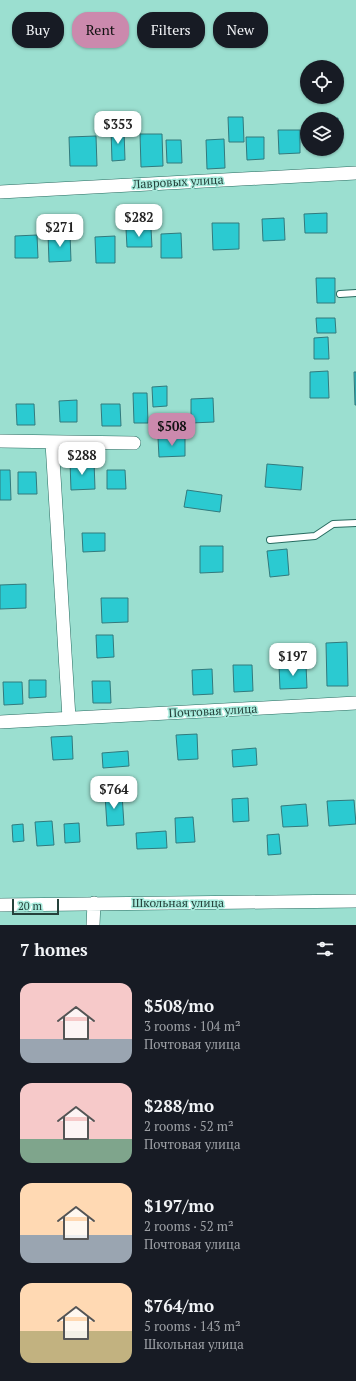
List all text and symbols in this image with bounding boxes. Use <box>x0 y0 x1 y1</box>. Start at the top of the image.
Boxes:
chip: Buy <box>12 12 64 48</box>
chip: Rent <box>72 12 129 48</box>
chip: Filters <box>137 12 205 48</box>
chip: New <box>213 12 268 48</box>
map controls <box>300 60 344 156</box>
button: locate <box>300 60 344 104</box>
pin: $353 <box>94 111 142 145</box>
button: layers <box>300 112 344 156</box>
text: $353 <box>103 115 133 133</box>
street label: Лавровых улица <box>131 172 224 191</box>
pin: $282 <box>115 204 163 238</box>
text: $282 <box>124 208 154 226</box>
pin: $271 <box>36 214 84 248</box>
text: $271 <box>45 218 75 236</box>
pin: $508 <box>148 413 196 447</box>
text: $508 <box>157 417 187 435</box>
pin: $288 <box>58 442 106 476</box>
text: $288 <box>67 446 97 464</box>
pin: $197 <box>269 643 317 677</box>
text: $197 <box>278 647 308 665</box>
street label: Почтовая улица <box>168 701 258 720</box>
pin: $764 <box>90 776 138 810</box>
text: $764 <box>99 780 129 798</box>
street label: Школьная улица <box>132 895 224 910</box>
scale bar <box>12 897 59 916</box>
text: 20 m <box>18 899 42 913</box>
text: 7 homes <box>20 938 88 961</box>
icon: filters <box>314 938 336 960</box>
text: $508/mo <box>144 994 214 1017</box>
icon: home <box>52 999 100 1047</box>
text: 3 rooms · 104 m² <box>144 1017 241 1035</box>
text: Почтовая улица <box>144 1035 240 1053</box>
text: $288/mo <box>144 1094 214 1117</box>
icon: home <box>52 1099 100 1147</box>
text: 2 rooms · 52 m² <box>144 1117 234 1135</box>
text: Почтовая улица <box>144 1135 240 1153</box>
text: $197/mo <box>144 1194 214 1217</box>
icon: home <box>52 1199 100 1247</box>
text: 2 rooms · 52 m² <box>144 1217 234 1235</box>
text: Почтовая улица <box>144 1235 240 1253</box>
text: $764/mo <box>144 1294 214 1317</box>
icon: home <box>52 1299 100 1347</box>
text: 5 rooms · 143 m² <box>144 1317 241 1335</box>
text: Школьная улица <box>144 1335 244 1353</box>

